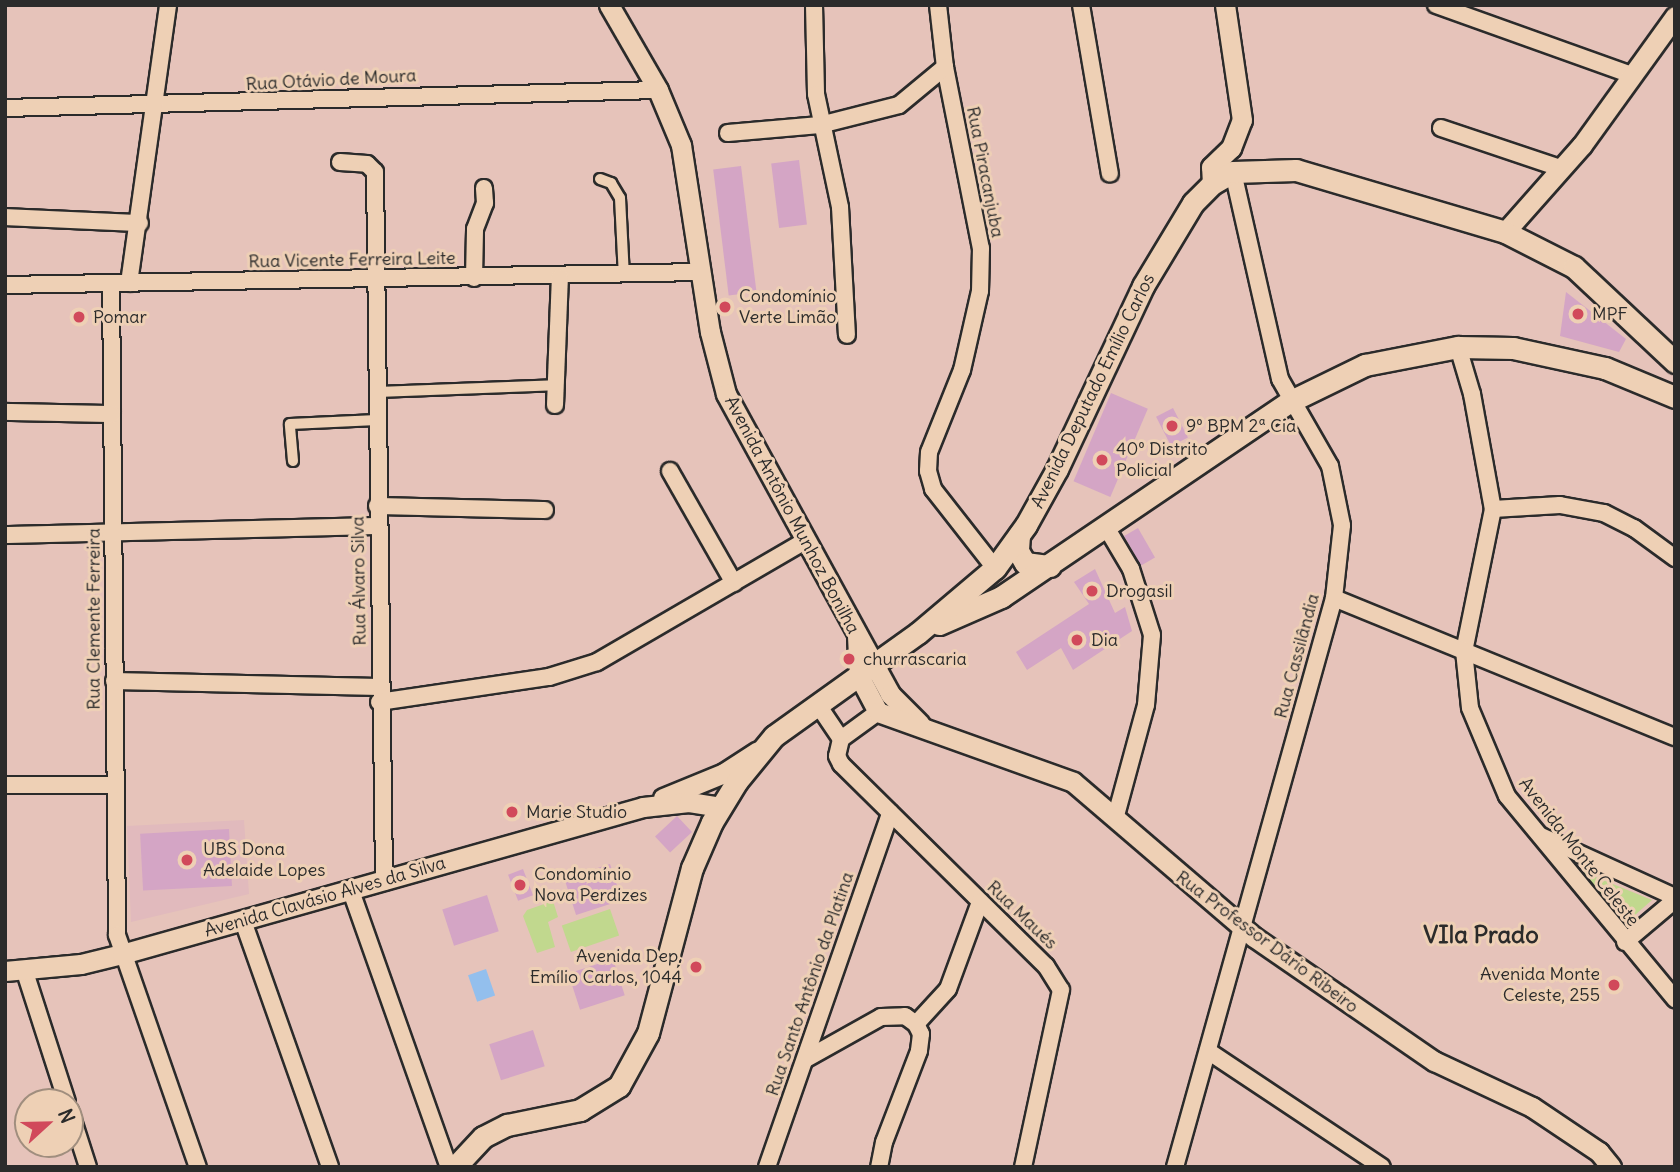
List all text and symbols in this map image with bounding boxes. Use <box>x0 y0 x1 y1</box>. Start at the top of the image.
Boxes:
street label: Rua Otávio de Moura <box>245 65 417 95</box>
street label: Rua Piracanjuba <box>962 105 1008 239</box>
street label: Rua Vicente Ferreira Leite <box>248 247 456 273</box>
street label: Avenida Deputado Emílio Carlos <box>1027 270 1159 512</box>
place label: Condomínio Verte Limão <box>739 286 836 328</box>
marker: Condomínio Verte Limão <box>717 299 733 315</box>
place label: MPF <box>1592 303 1628 325</box>
place label: Pomar <box>93 306 147 328</box>
marker: MPF <box>1570 306 1586 322</box>
marker: Pomar <box>71 309 87 325</box>
street label: Avenida Antônio Munhoz Bonilha <box>720 392 864 638</box>
place label: 9º BPM 2ª Cia <box>1186 415 1296 437</box>
marker: 9º BPM 2ª Cia <box>1164 418 1180 434</box>
place label: 40º Distrito Policial <box>1116 439 1208 482</box>
marker: 40º Distrito Policial <box>1094 452 1110 468</box>
street label: Rua Álvaro Silva <box>347 516 371 646</box>
street label: Rua Clemente Ferreira <box>83 528 105 710</box>
place label: Drogasil <box>1106 580 1173 602</box>
marker: Drogasil <box>1084 583 1100 599</box>
street label: Rua Cassilândia <box>1270 591 1324 721</box>
place label: Dia <box>1091 629 1118 651</box>
marker: Dia <box>1069 632 1085 648</box>
place label: churrascaria <box>863 648 967 670</box>
marker: churrascaria <box>841 651 857 667</box>
street label: Avenida Monte Celeste <box>1514 773 1644 931</box>
place label: Marie Studio <box>526 801 627 823</box>
marker: Marie Studio <box>504 804 520 820</box>
place label: UBS Dona Adelaide Lopes <box>203 839 325 882</box>
marker: UBS Dona Adelaide Lopes <box>177 850 197 870</box>
street label: Avenida Clavásio Alves da Silva <box>202 852 448 942</box>
place label: Condomínio Nova Perdizes <box>534 864 647 906</box>
street label: Rua Professor Dário Ribeiro <box>1172 866 1362 1018</box>
street label: Rua Santo Antônio da Platina <box>761 869 859 1099</box>
street label: Rua Maués <box>982 876 1062 954</box>
marker: Condomínio Nova Perdizes <box>512 877 528 893</box>
district label: VIla Prado <box>1423 921 1539 949</box>
place label: Avenida Dep. Emílio Carlos, 1044 <box>530 946 682 988</box>
marker: Avenida Dep. Emílio Carlos, 1044 <box>688 959 704 975</box>
place label: Avenida Monte Celeste, 255 <box>1480 964 1600 1006</box>
marker: Avenida Monte Celeste, 255 <box>1606 977 1622 993</box>
north arrow <box>14 1088 84 1158</box>
text: N <box>53 1105 80 1126</box>

